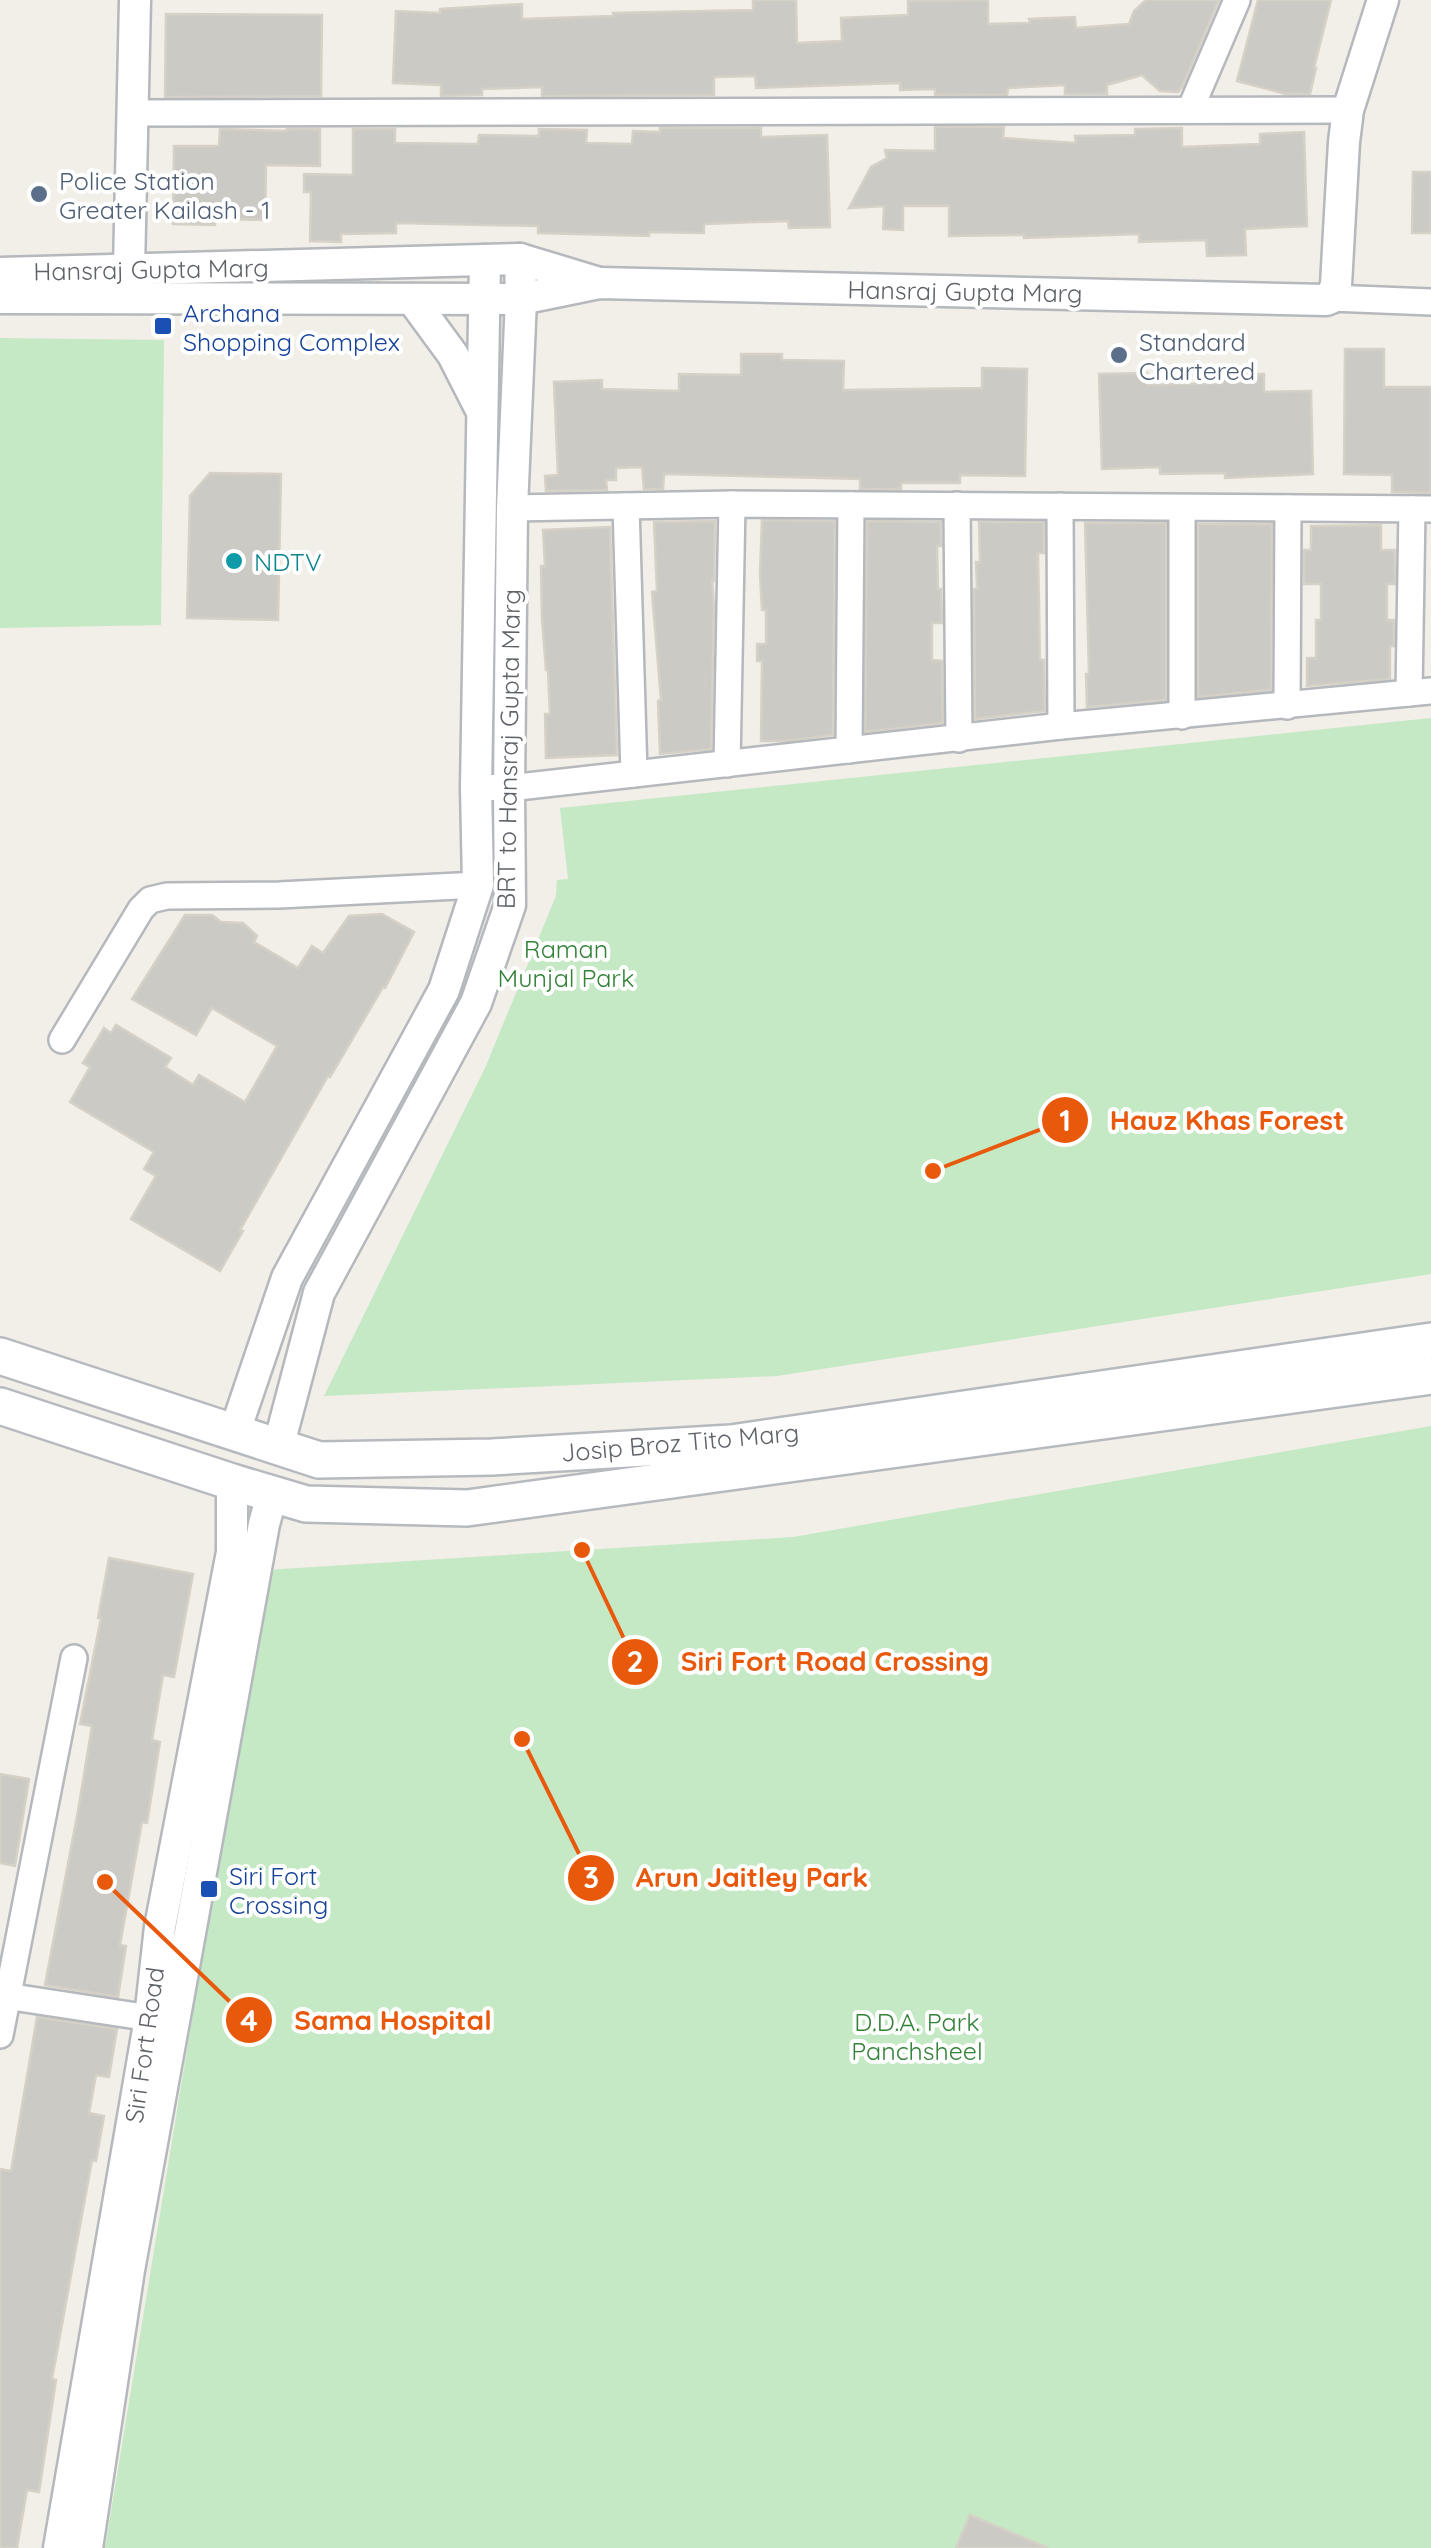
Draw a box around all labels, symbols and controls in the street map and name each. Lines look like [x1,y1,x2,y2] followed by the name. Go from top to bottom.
[59,165,271,225] place label: Police Station Greater Kailash - 1
[28,183,50,205] marker: Police Station Greater Kailash - 1
[33,251,269,287] street label: Hansraj Gupta Marg
[847,273,1083,309] street label: Hansraj Gupta Marg
[183,297,400,357] place label: Archana Shopping Complex
[152,315,174,337] marker: Archana Shopping Complex
[1139,326,1255,386] place label: Standard Chartered
[1108,344,1130,366] marker: Standard Chartered
[254,546,322,577] place label: NDTV
[223,550,245,572] marker: NDTV
[490,589,526,909] street label: BRT to Hansraj Gupta Marg
[498,933,634,993] park label: Raman Munjal Park
[1040,1091,1365,1149] callout: Hauz Khas Forest
[1059,1101,1071,1139] text: 1
[1110,1102,1344,1137] text: Hauz Khas Forest
[560,1416,800,1468] street label: Josip Broz Tito Marg
[610,1633,1009,1691] callout: Siri Fort Road Crossing
[626,1642,644,1680] text: 2
[681,1643,989,1678] text: Siri Fort Road Crossing
[566,1849,888,1907] callout: Arun Jaitley Park
[583,1858,599,1896] text: 3
[636,1859,868,1894] text: Arun Jaitley Park
[229,1860,328,1920] place label: Siri Fort Crossing
[198,1878,220,1900] marker: Siri Fort Crossing
[118,1965,170,2125] street label: Siri Fort Road
[224,1991,512,2049] callout: Sama Hospital
[240,2001,258,2039] text: 4
[294,2002,492,2037] text: Sama Hospital
[851,2006,983,2066] park label: D.D.A. Park Panchsheel

